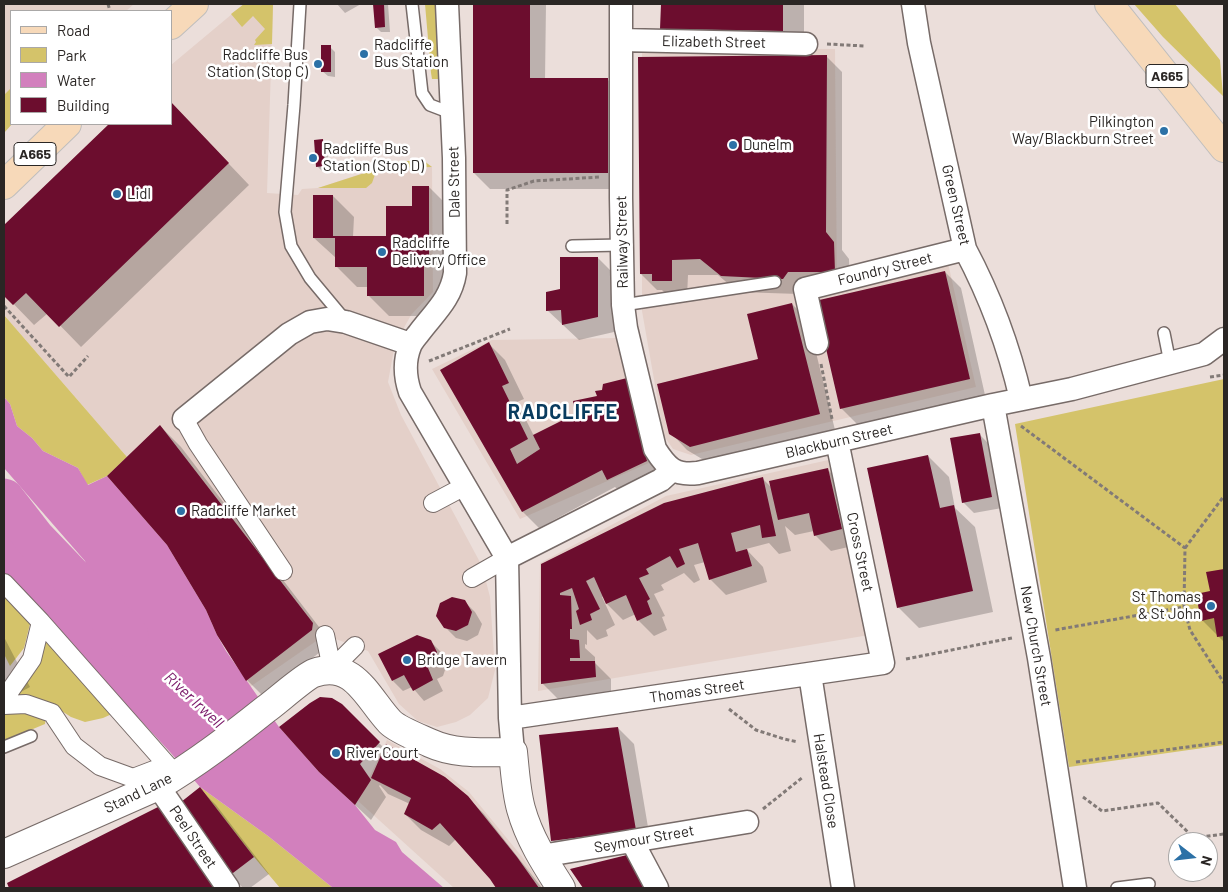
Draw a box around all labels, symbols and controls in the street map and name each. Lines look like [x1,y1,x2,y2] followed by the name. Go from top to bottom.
[10,10,172,125] legend
[57,21,90,39] text: Road
[662,32,766,52] street label: Elizabeth Street
[374,36,449,71] place label: Radcliffe Bus Station
[57,46,86,64] text: Park
[207,46,308,81] place label: Radcliffe Bus Station (Stop C)
[358,48,370,60] marker: Radcliffe Bus Station
[312,58,324,70] marker: Radcliffe Bus Station (Stop C)
[1146,64,1188,88] road number: A665
[57,71,96,89] text: Water
[57,96,110,114] text: Building
[1012,113,1154,148] place label: Pilkington Way/Blackburn Street
[1158,125,1170,137] marker: Pilkington Way/Blackburn Street
[743,136,792,154] place label: Dunelm
[727,139,739,151] marker: Dunelm
[323,140,424,175] place label: Radcliffe Bus Station (Stop D)
[14,142,56,166] road number: A665
[444,146,464,218] street label: Dale Street
[307,152,319,164] marker: Radcliffe Bus Station (Stop D)
[938,163,974,247] street label: Green Street
[127,185,151,203] place label: Lidl
[111,188,123,200] marker: Lidl
[612,195,632,289] street label: Railway Street
[392,234,486,269] place label: Radcliffe Delivery Office
[376,246,388,258] marker: Radcliffe Delivery Office
[836,249,934,289] street label: Foundry Street
[507,400,619,424] district label: RADCLIFFE
[784,420,894,462] street label: Blackburn Street
[191,502,297,520] place label: Radcliffe Market
[175,505,187,517] marker: Radcliffe Market
[843,511,877,593] street label: Cross Street
[1017,584,1055,708] street label: New Church Street
[1132,588,1201,623] place label: St Thomas & St John
[1205,600,1217,612] marker: St Thomas & St John
[417,651,507,669] place label: Bridge Tavern
[401,654,413,666] marker: Bridge Tavern
[160,668,228,732] water label: River Irwell
[648,675,746,707] street label: Thomas Street
[810,732,842,830] street label: Halstead Close
[346,744,419,762] place label: River Court
[330,747,342,759] marker: River Court
[101,769,175,817] street label: Stand Lane
[165,802,221,872] street label: Peel Street
[593,821,695,857] street label: Seymour Street
[1168,832,1218,882] north arrow
[1197,854,1216,868] text: N

